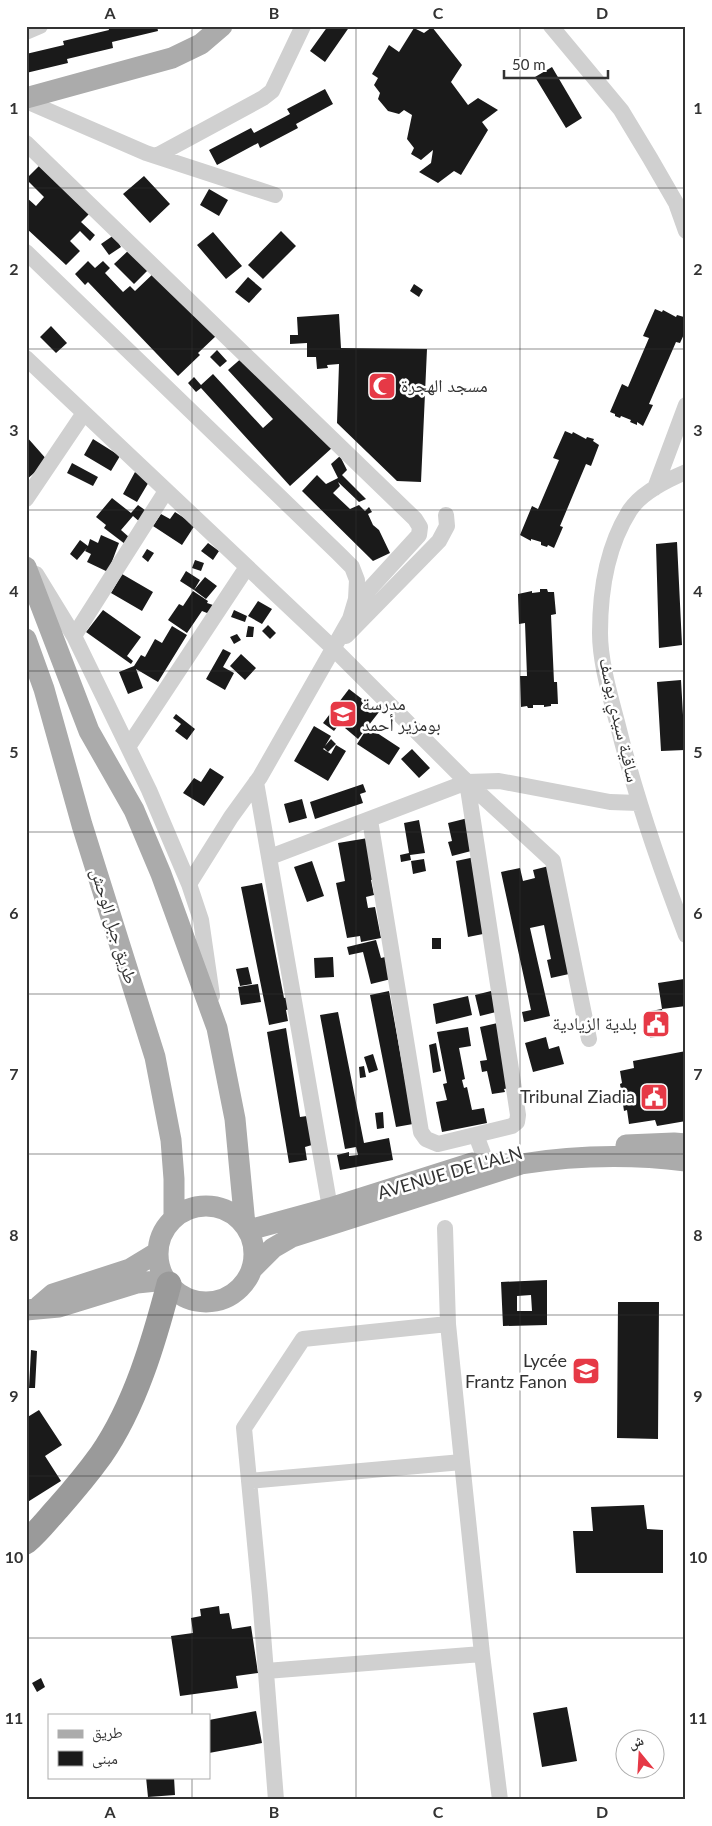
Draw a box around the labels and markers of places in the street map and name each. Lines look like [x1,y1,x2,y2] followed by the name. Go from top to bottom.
[367,371,397,401] mosque icon: مسجد الهجرة
[401,374,488,396] place label: مسجد الهجرة
[362,692,441,736] place label: مدرسة بومزير أحمد
[328,699,358,729] school or university icon: مدرسة بومزير أحمد
[641,1009,671,1039] public building icon: بلدية الزيادية
[552,1012,637,1035] place label: بلدية الزيادية
[639,1082,669,1112] public building icon: Tribunal Ziadia
[520,1085,635,1107] place label: Tribunal Ziadia
[465,1349,567,1392] place label: Lycée Frantz Fanon
[571,1356,601,1386] school or university icon: Lycée Frantz Fanon

